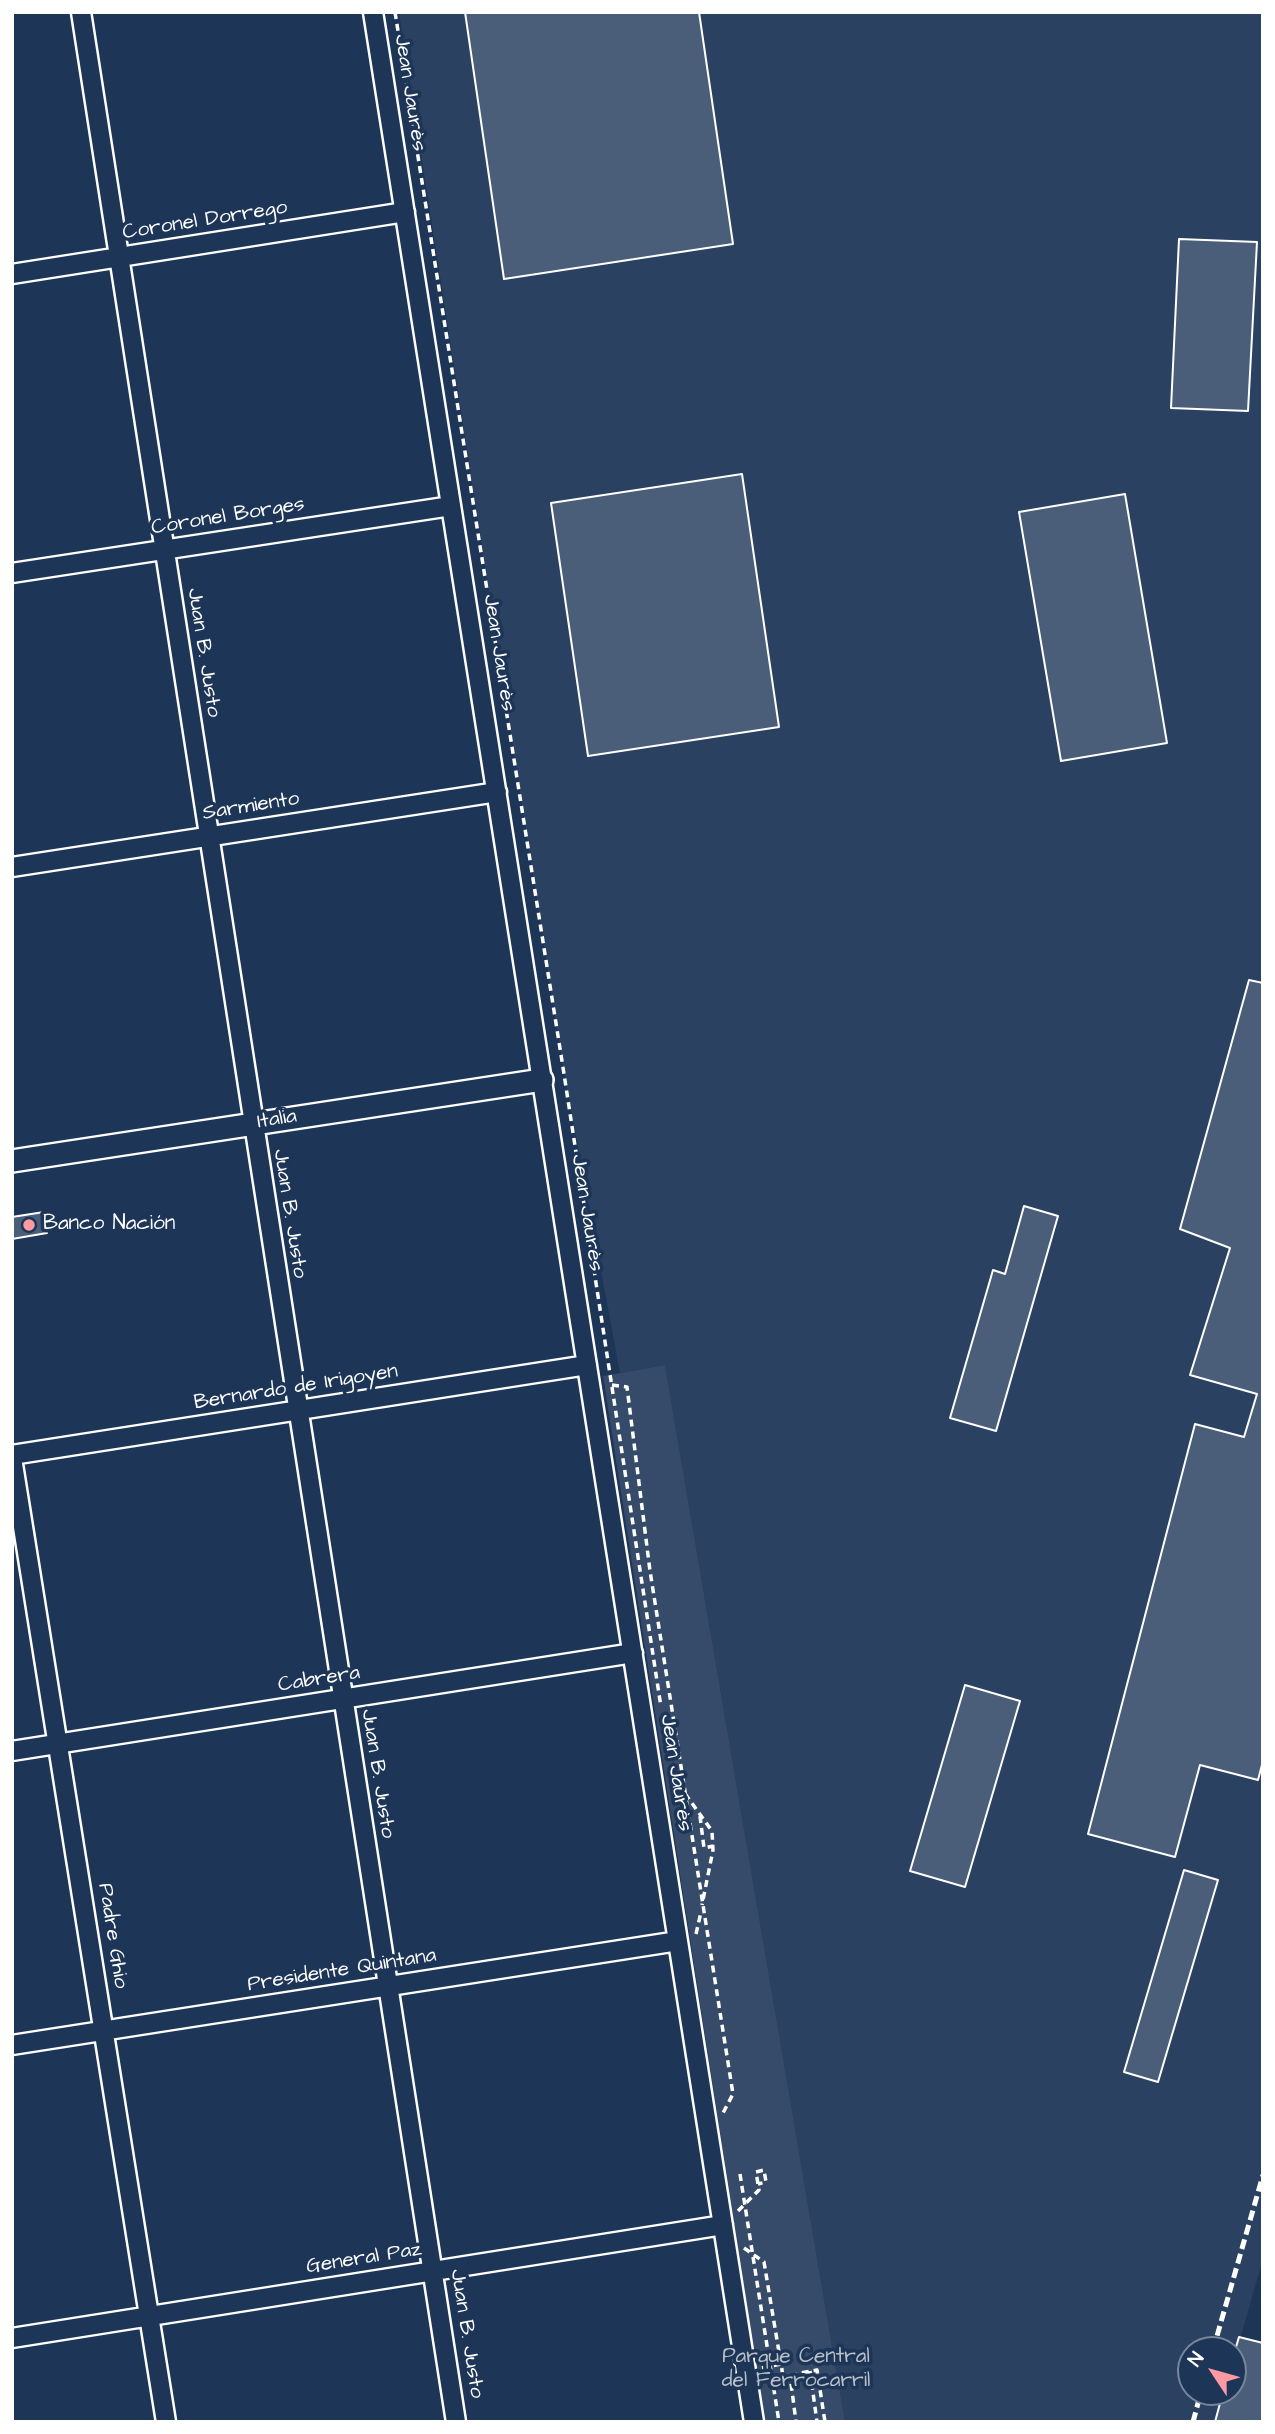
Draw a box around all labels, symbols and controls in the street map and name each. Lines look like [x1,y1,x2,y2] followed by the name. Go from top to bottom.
[387,33,431,153] street label: Jean Jaurès
[121,196,289,246] street label: Coronel Dorrego
[150,492,306,542] street label: Coronel Borges
[180,587,226,719] street label: Juan B. Justo
[476,593,520,713] street label: Jean Jaurès
[201,787,301,827] street label: Sarmiento
[256,1104,298,1136] street label: Italia
[266,1148,312,1280] street label: Juan B. Justo
[564,1153,608,1273] street label: Jean Jaurès
[43,1212,175,1238] place label: Banco Nación
[21,1217,37,1233] marker: Banco Nación
[192,1359,400,1417] street label: Bernardo de Irigoyen
[276,1661,362,1699] street label: Cabrera
[354,1708,400,1840] street label: Juan B. Justo
[653,1713,697,1833] street label: Jean Jaurès
[91,1882,133,1990] street label: Padre Ghio
[246,1944,438,1998] street label: Presidente Quintana
[305,2237,423,2281] street label: General Paz
[443,2268,489,2400] street label: Juan B. Justo
[1177,2336,1247,2406] north arrow
[722,2345,870,2395] park label: Parque Central del Ferrocarril
[1182,2347,1211,2372] text: N

